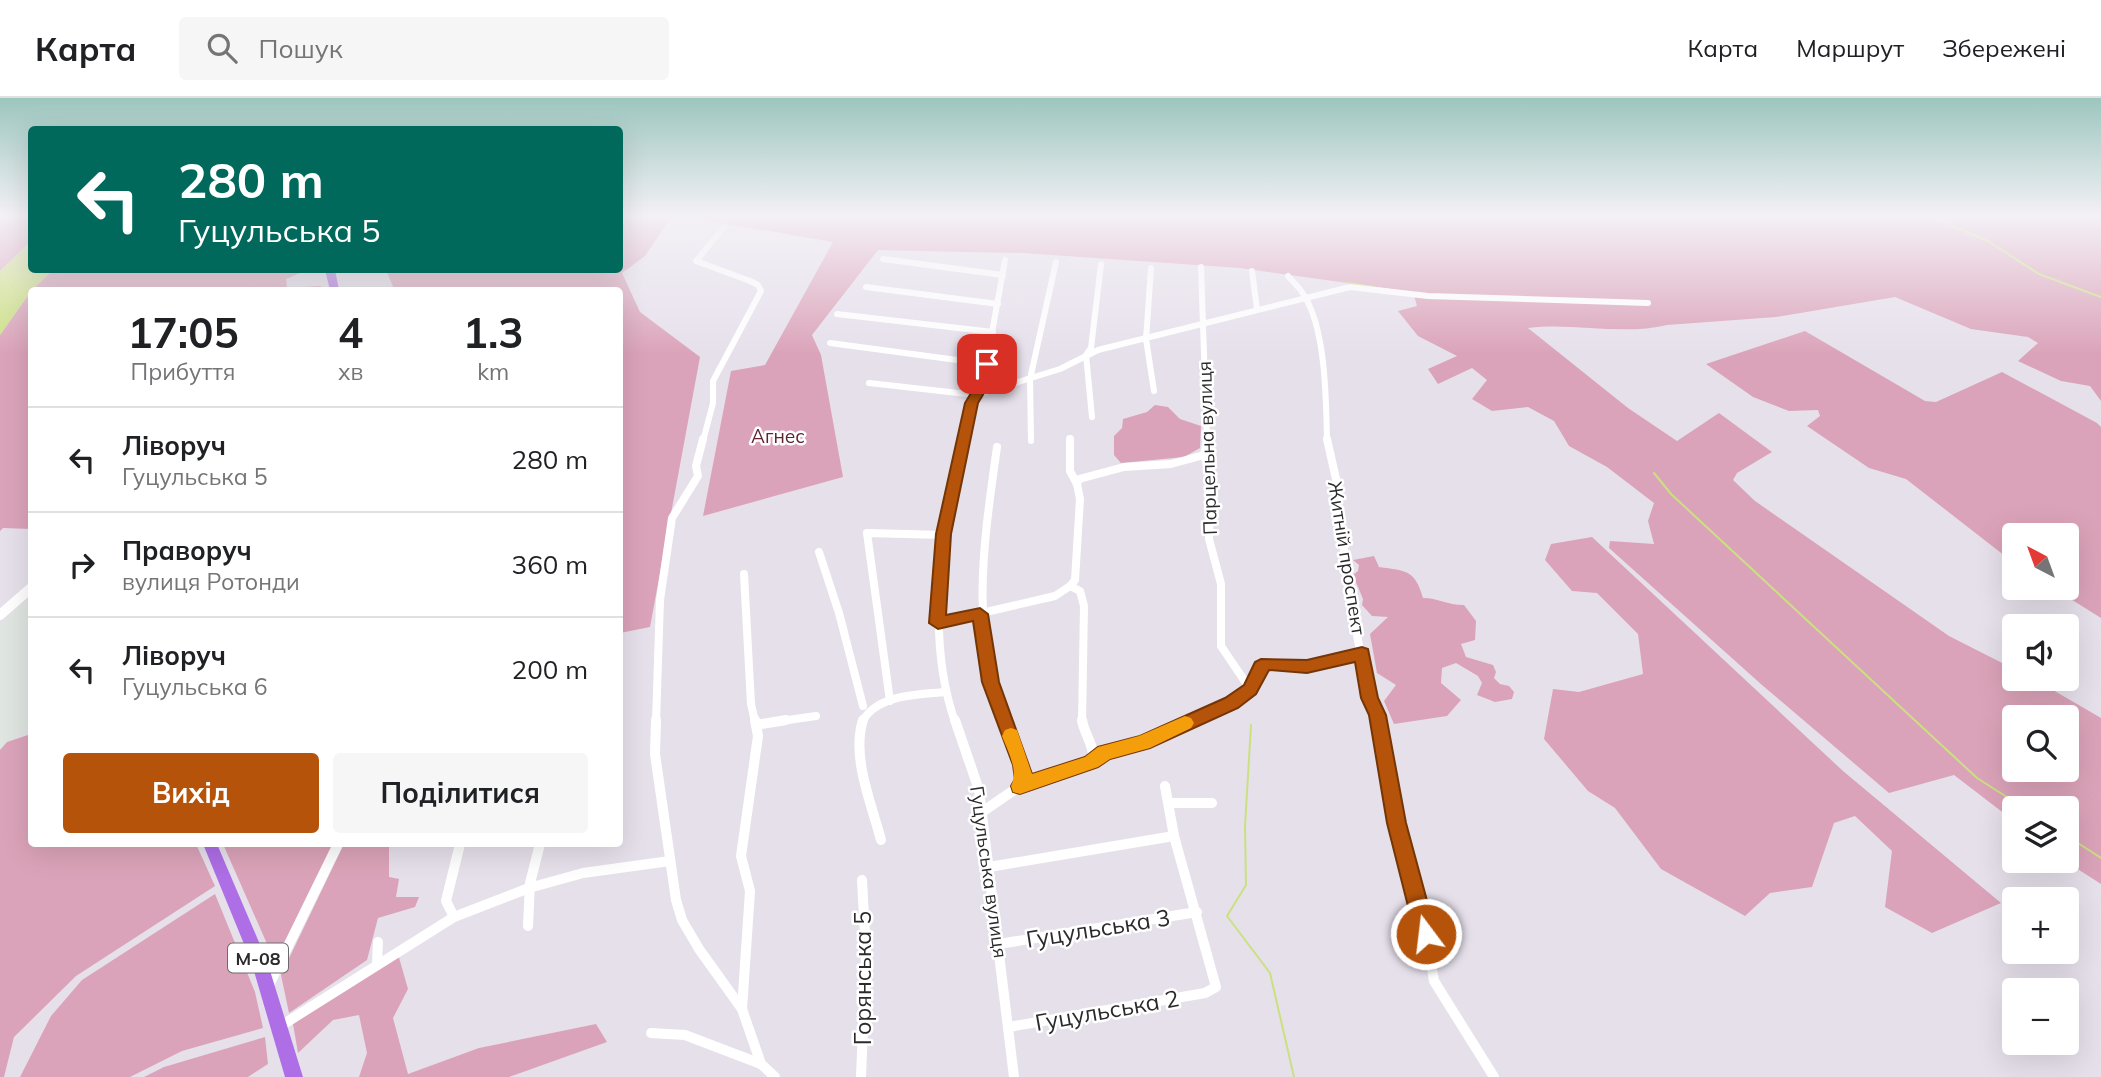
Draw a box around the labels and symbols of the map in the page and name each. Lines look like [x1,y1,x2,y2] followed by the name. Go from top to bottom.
[957,334,1017,394] pin
[1192,361,1222,535] street label: Парцельна вулиця
[751,424,805,448] park label: Агнес
[1323,479,1371,637] street label: Житній проспект
[2002,523,2079,600] north arrow
[965,784,1013,960] street label: Гуцульська вулиця
[1389,897,1463,971] position arrow
[1024,902,1172,954] street label: Гуцульська 3
[848,911,877,1045] street label: Горянська 5
[228,944,288,972] road number: М-08
[1033,983,1181,1037] street label: Гуцульська 2

